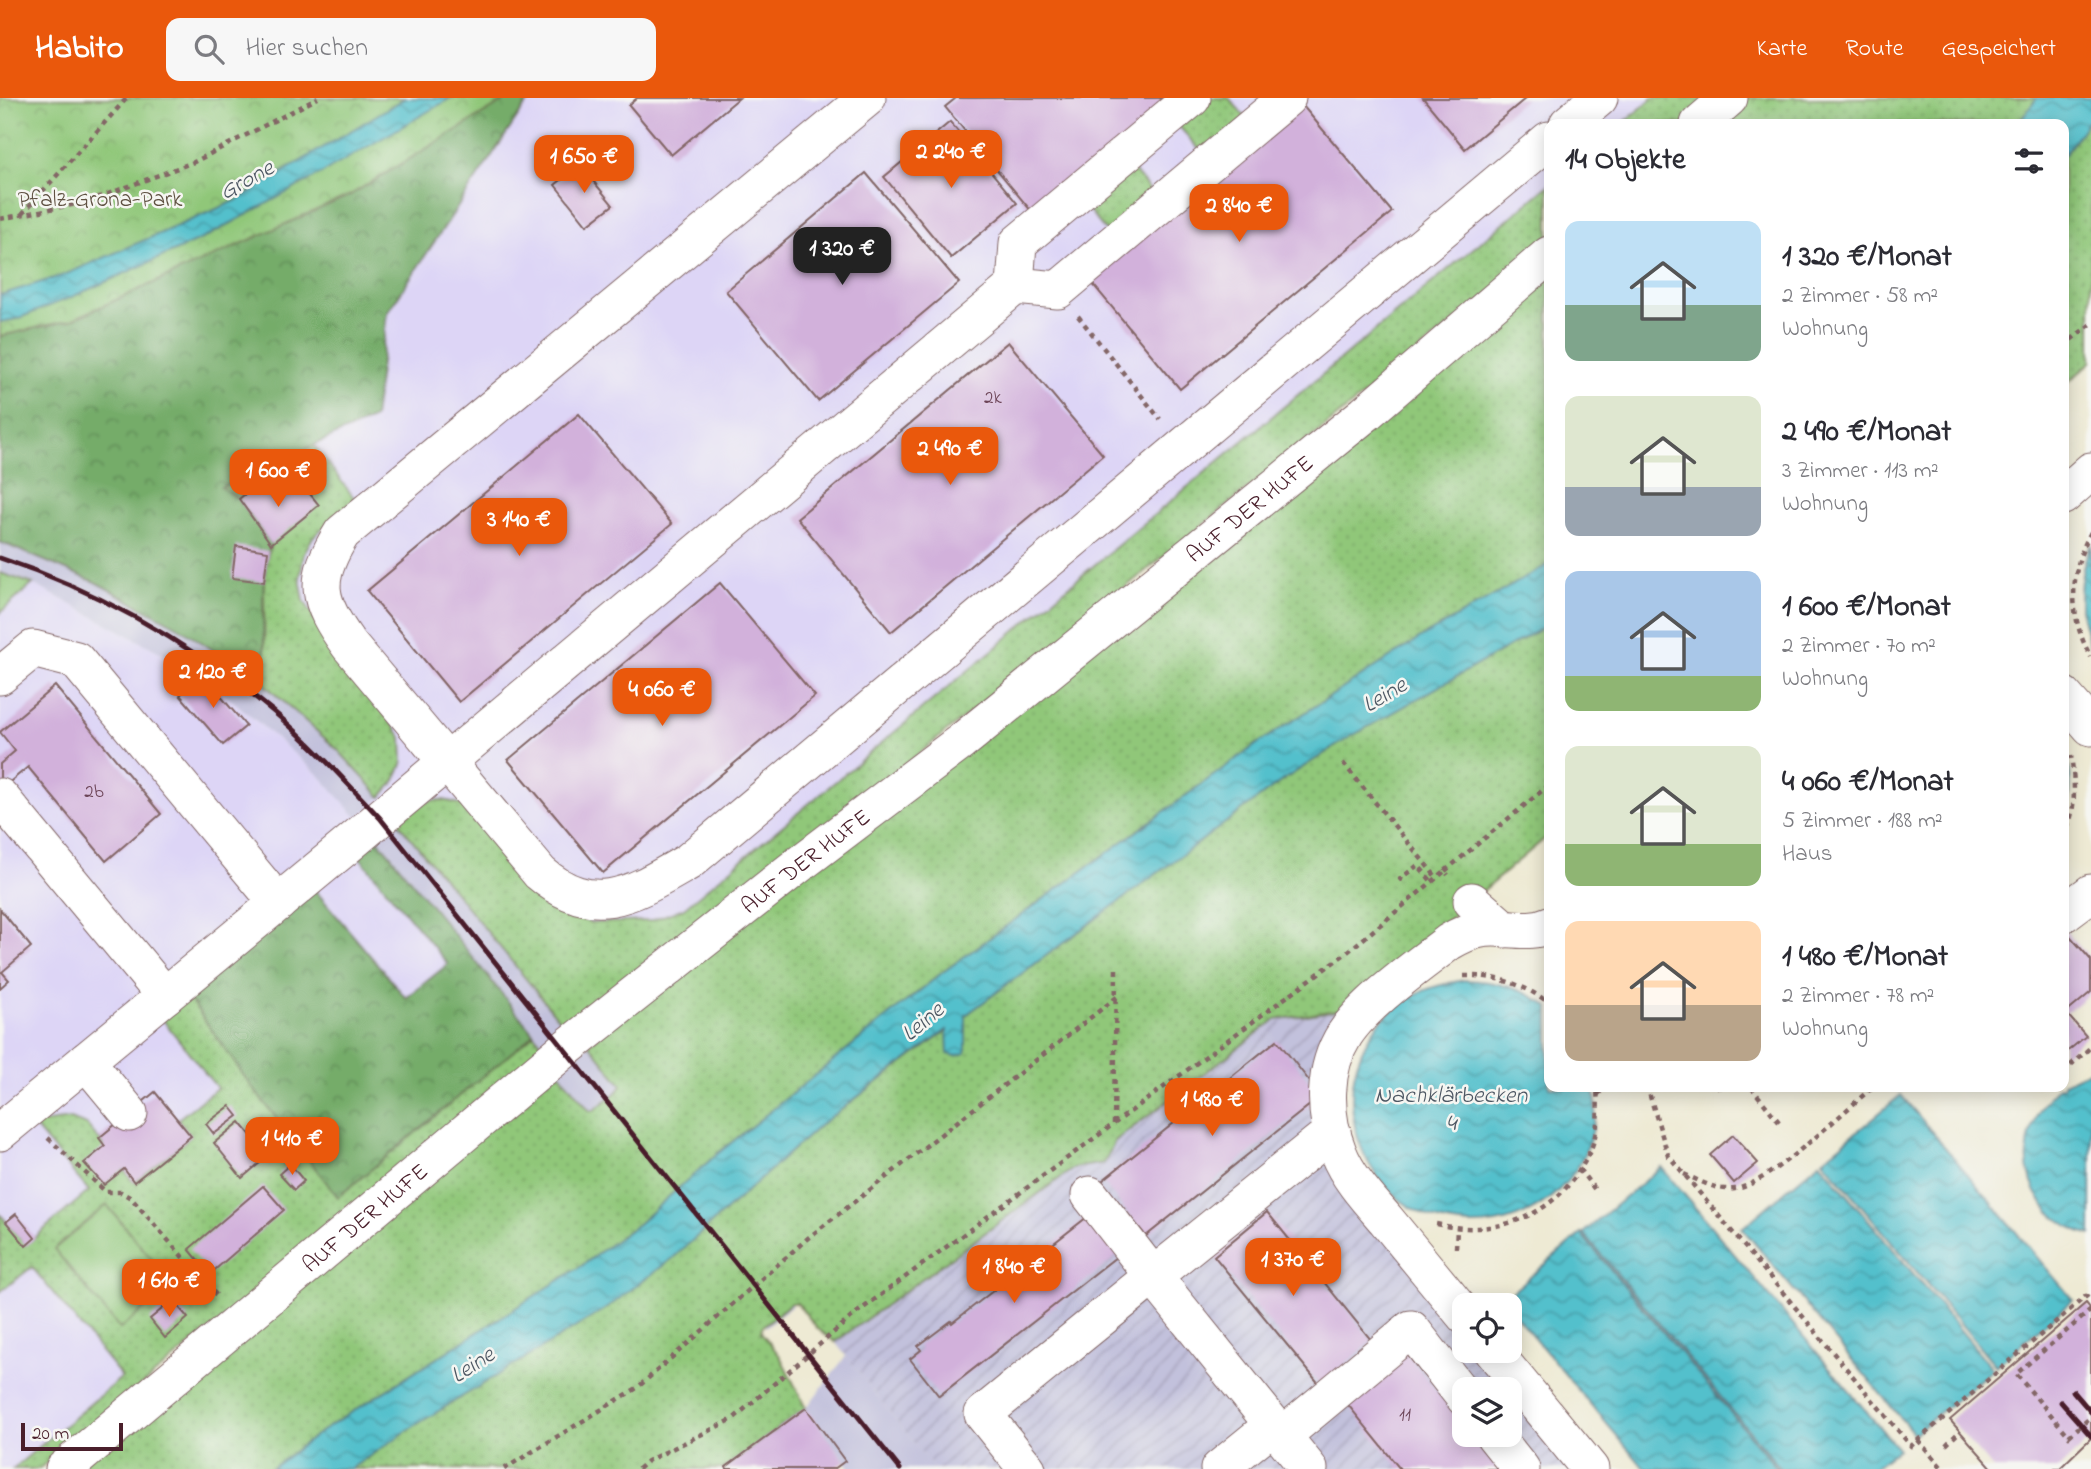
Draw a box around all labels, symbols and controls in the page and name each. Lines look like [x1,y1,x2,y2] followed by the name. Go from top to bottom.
[166,18,656,81] search box
[35,25,124,73] text: Habito
[190,30,228,68] icon: search
[246,30,368,68] text: Hier suchen
[1756,32,1807,67] text: Karte
[1845,32,1904,67] text: Route
[1942,32,2056,67] text: Gespeichert
[886,130,1016,190] pin: 2 240 €
[519,136,649,195] pin: 1 650 €
[916,136,986,169] text: 2 240 €
[1565,139,1685,183] text: 14 Objekte
[550,141,618,174] text: 1 650 €
[2010,142,2048,180] icon: filters
[214,151,282,210] water label: Grone
[18,184,183,217] park label: Pfalz-Grona-Park
[1174,184,1304,244] pin: 2 840 €
[1206,190,1273,223] text: 2 840 €
[777,228,907,287] pin: 1 320 €
[809,233,875,266] text: 1 320 €
[1782,236,1952,280] text: 1 320 €/Monat
[1621,249,1705,333] icon: home
[1782,280,1938,313] text: 2 Zimmer · 58 m²
[1782,313,1868,346] text: Wohnung
[984,385,1003,412] house number: 2k
[1782,411,1951,455] text: 2 490 €/Monat
[1621,424,1705,508] icon: home
[885,428,1015,487] pin: 2 490 €
[917,433,983,466] text: 2 490 €
[1180,448,1321,572] street label: AUF DER HUFE
[213,450,343,509] pin: 1 600 €
[246,455,310,488] text: 1 600 €
[1782,455,1939,488] text: 3 Zimmer · 113 m²
[1782,488,1868,521] text: Wohnung
[454,498,584,558] pin: 3 140 €
[487,504,551,537] text: 3 140 €
[1782,586,1951,630] text: 1 600 €/Monat
[1621,599,1705,683] icon: home
[1782,630,1936,663] text: 2 Zimmer · 70 m²
[148,650,278,710] pin: 2 120 €
[179,656,247,689] text: 2 120 €
[1782,663,1868,696] text: Wohnung
[597,668,727,728] pin: 4 060 €
[1356,669,1415,723] water label: Leine
[629,674,696,707] text: 4 060 €
[1782,761,1954,805] text: 4 060 €/Monat
[1621,774,1705,858] icon: home
[84,779,104,806] house number: 2b
[735,802,878,923] street label: AUF DER HUFE
[1782,805,1943,838] text: 5 Zimmer · 188 m²
[1782,838,1833,871] text: Haus
[1782,936,1948,980] text: 1 480 €/Monat
[1621,949,1705,1033] icon: home
[1782,980,1934,1013] text: 2 Zimmer · 78 m²
[895,994,954,1051] water label: Leine
[1782,1013,1868,1046] text: Wohnung
[1147,1079,1277,1138] pin: 1 480 €
[1375,1079,1528,1142] water label: Nachklärbecken 4
[1181,1084,1243,1117] text: 1 480 €
[227,1118,357,1177] pin: 1 410 €
[261,1123,323,1156] text: 1 410 €
[296,1156,436,1282] street label: AUF DER HUFE
[1228,1238,1358,1298] pin: 1 370 €
[1261,1244,1325,1277] text: 1 370 €
[949,1246,1079,1305] pin: 1 840 €
[983,1251,1045,1284] text: 1 840 €
[104,1260,234,1319] pin: 1 610 €
[138,1265,200,1298] text: 1 610 €
[1452,1293,1522,1447] map controls
[1452,1293,1522,1363] button: locate
[444,1338,503,1393] water label: Leine
[1452,1377,1522,1447] button: layers
[1399,1402,1411,1429] house number: 11
[21,1420,122,1452] scale bar
[32,1421,69,1448] text: 20 m

